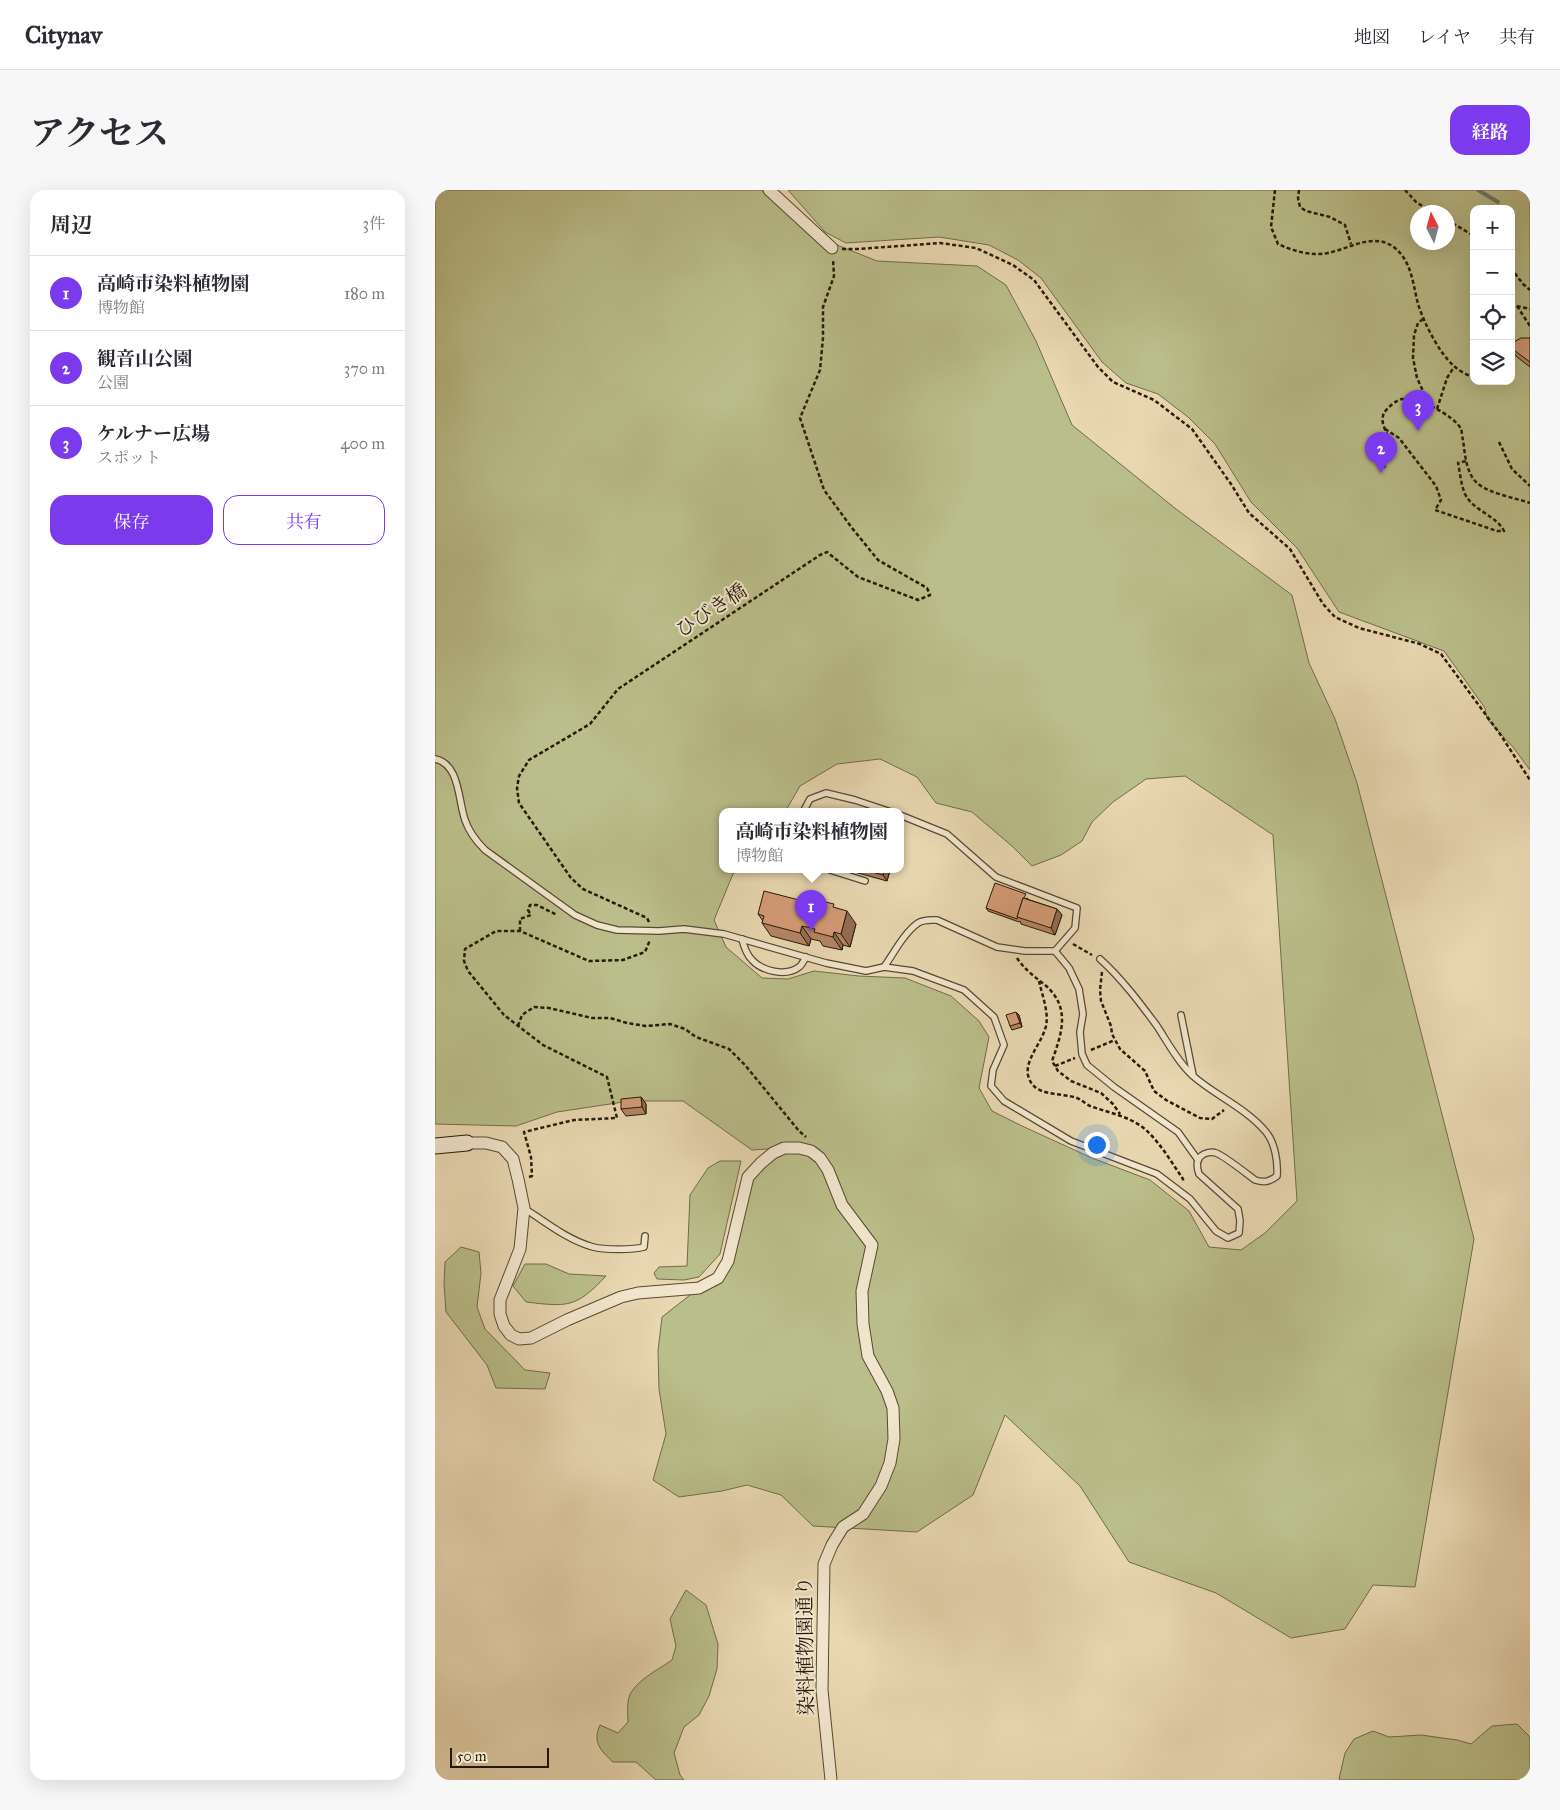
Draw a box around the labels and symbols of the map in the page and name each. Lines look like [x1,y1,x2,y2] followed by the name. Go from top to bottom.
[1410,205,1455,250] north arrow
[1402,390,1434,431] pin: 3
[1365,432,1397,473] pin: 2
[671,578,751,642] street label: ひびき橋
[795,890,827,931] pin: 1
[1084,1132,1110,1158] your location
[792,1576,818,1716] street label: 染料植物園通り
[450,1745,549,1768] scale bar

